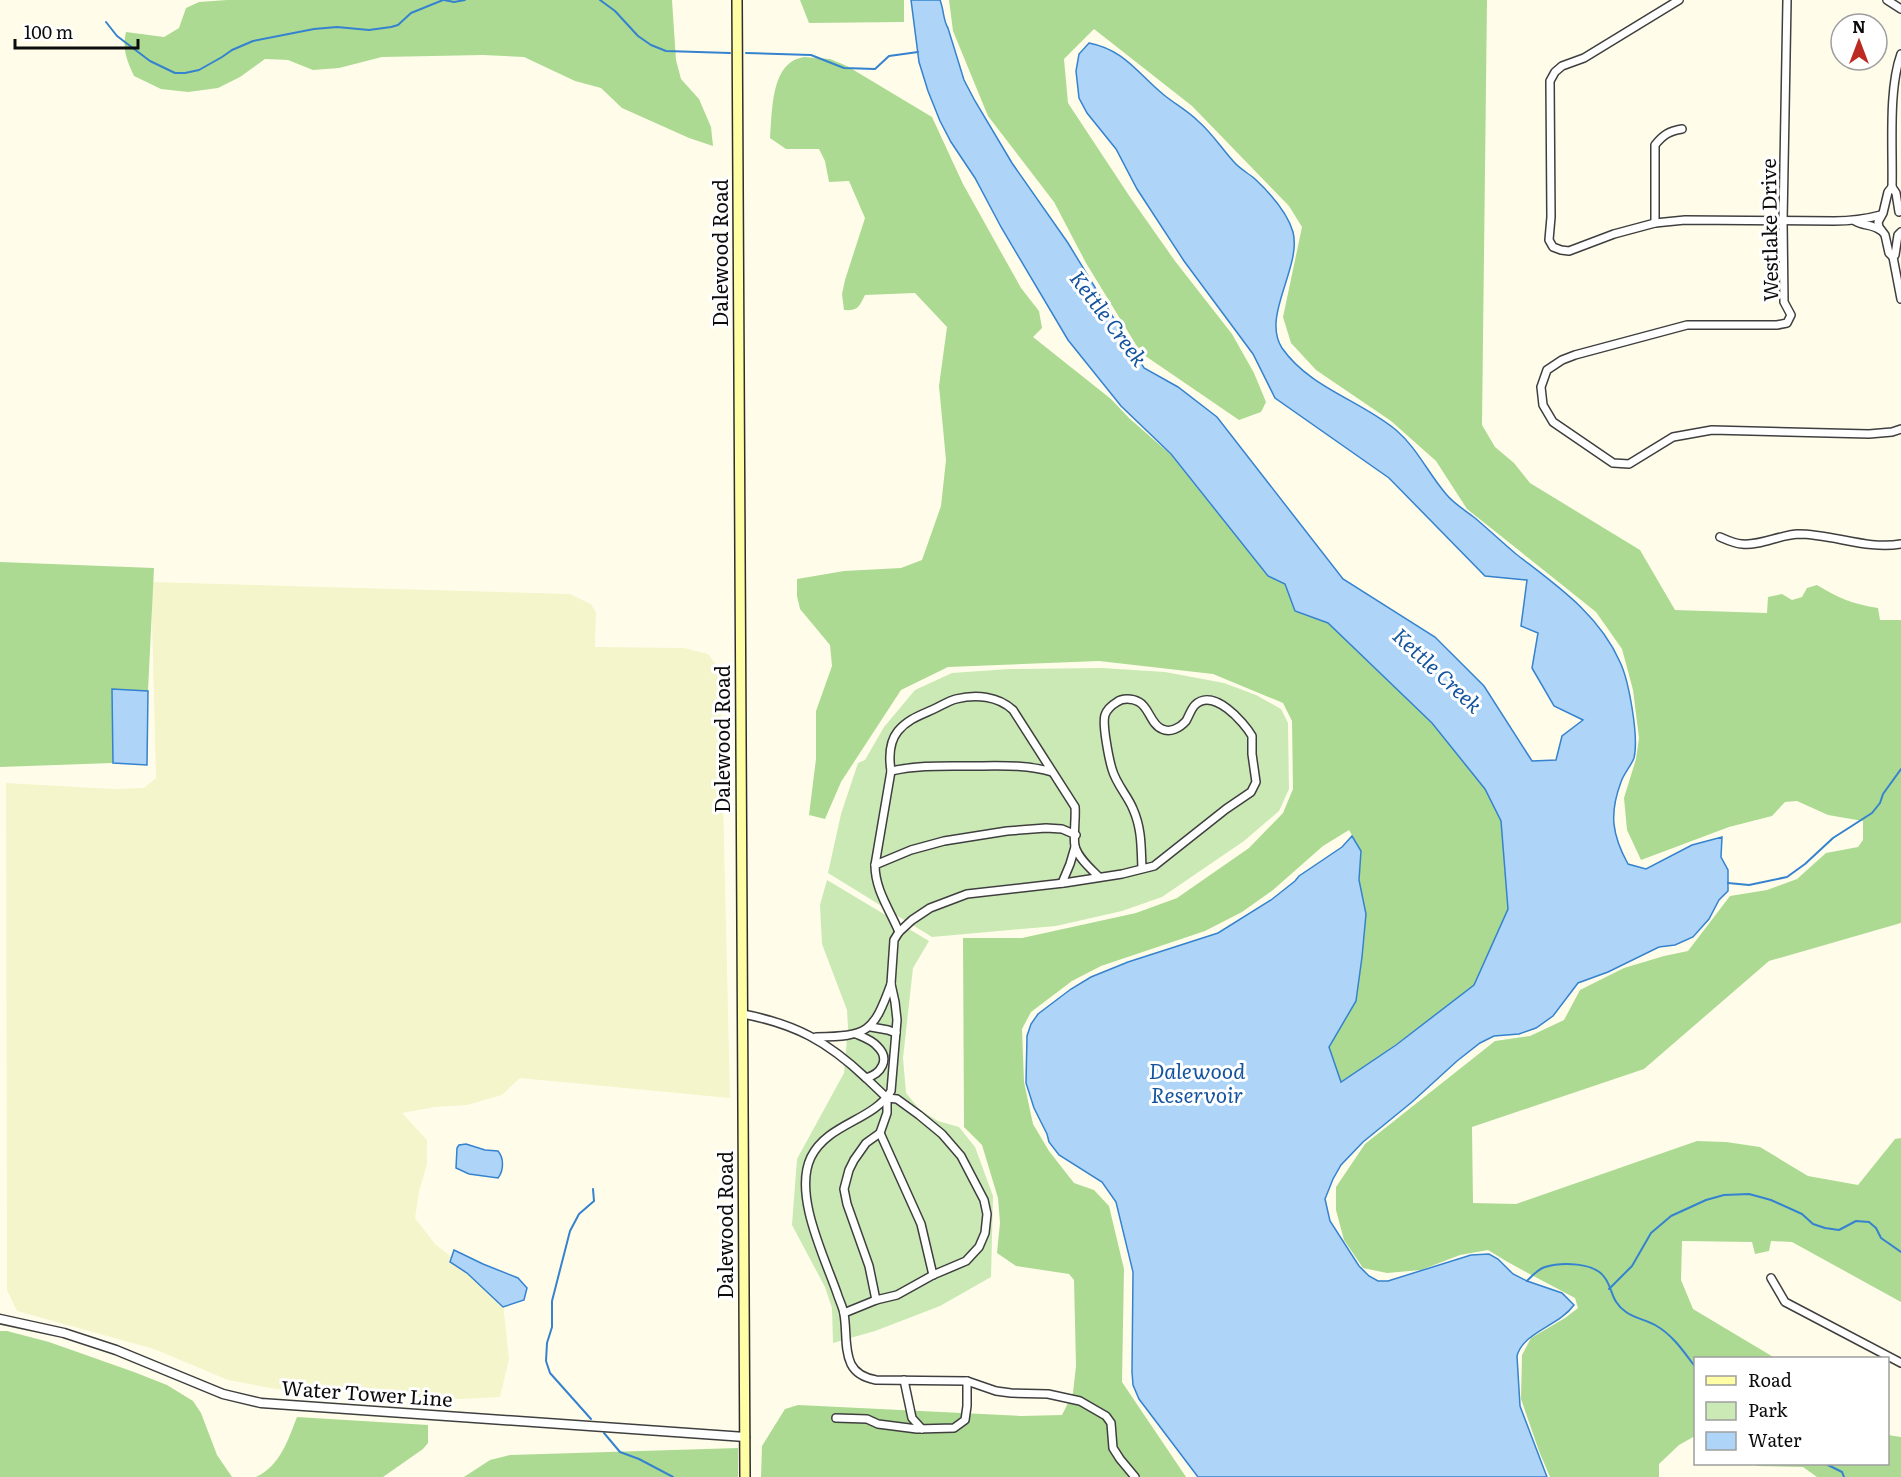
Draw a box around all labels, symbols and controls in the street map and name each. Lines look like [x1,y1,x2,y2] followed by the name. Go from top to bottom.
[15,12,138,50] scale bar
[1829,12,1889,72] north arrow
[1852,14,1866,38] text: N
[24,18,73,45] text: 100 m
[1752,158,1784,302] street label: Westlake Drive
[704,179,734,327] street label: Dalewood Road
[1064,263,1157,372] water label: Kettle Creek
[1387,619,1491,719] water label: Kettle Creek
[706,665,736,813] street label: Dalewood Road
[1149,1054,1245,1109] water label: Dalewood Reservoir
[709,1151,739,1299] street label: Dalewood Road
[1694,1357,1889,1465] legend
[1748,1366,1792,1393] text: Road
[280,1371,454,1413] street label: Water Tower Line
[1748,1396,1789,1423] text: Park
[1748,1426,1802,1453] text: Water

